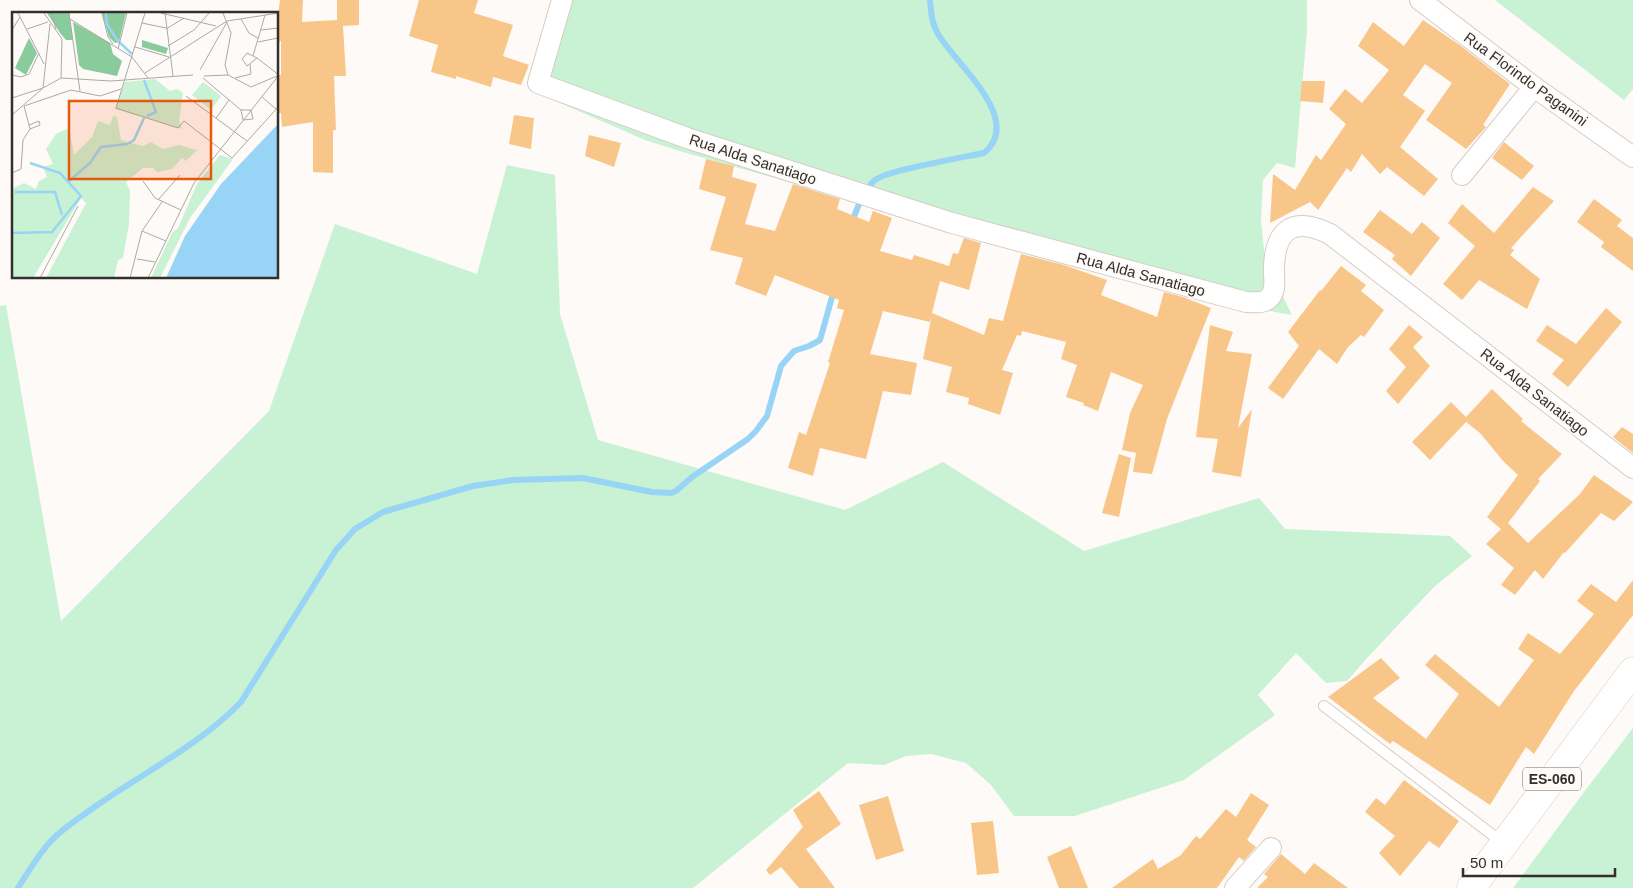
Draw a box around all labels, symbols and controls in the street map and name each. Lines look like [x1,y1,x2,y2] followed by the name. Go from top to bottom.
[12,12,279,279] inset map
[1461,28,1591,130] street label: Rua Florindo Paganini
[687,130,819,188] street label: Rua Alda Sanatiago
[1075,249,1207,299] street label: Rua Alda Sanatiago
[1478,344,1592,440] street label: Rua Alda Sanatiago
[1523,768,1581,791] road number: ES-060
[1463,846,1616,878] scale bar
[1470,854,1503,871] text: 50 m

